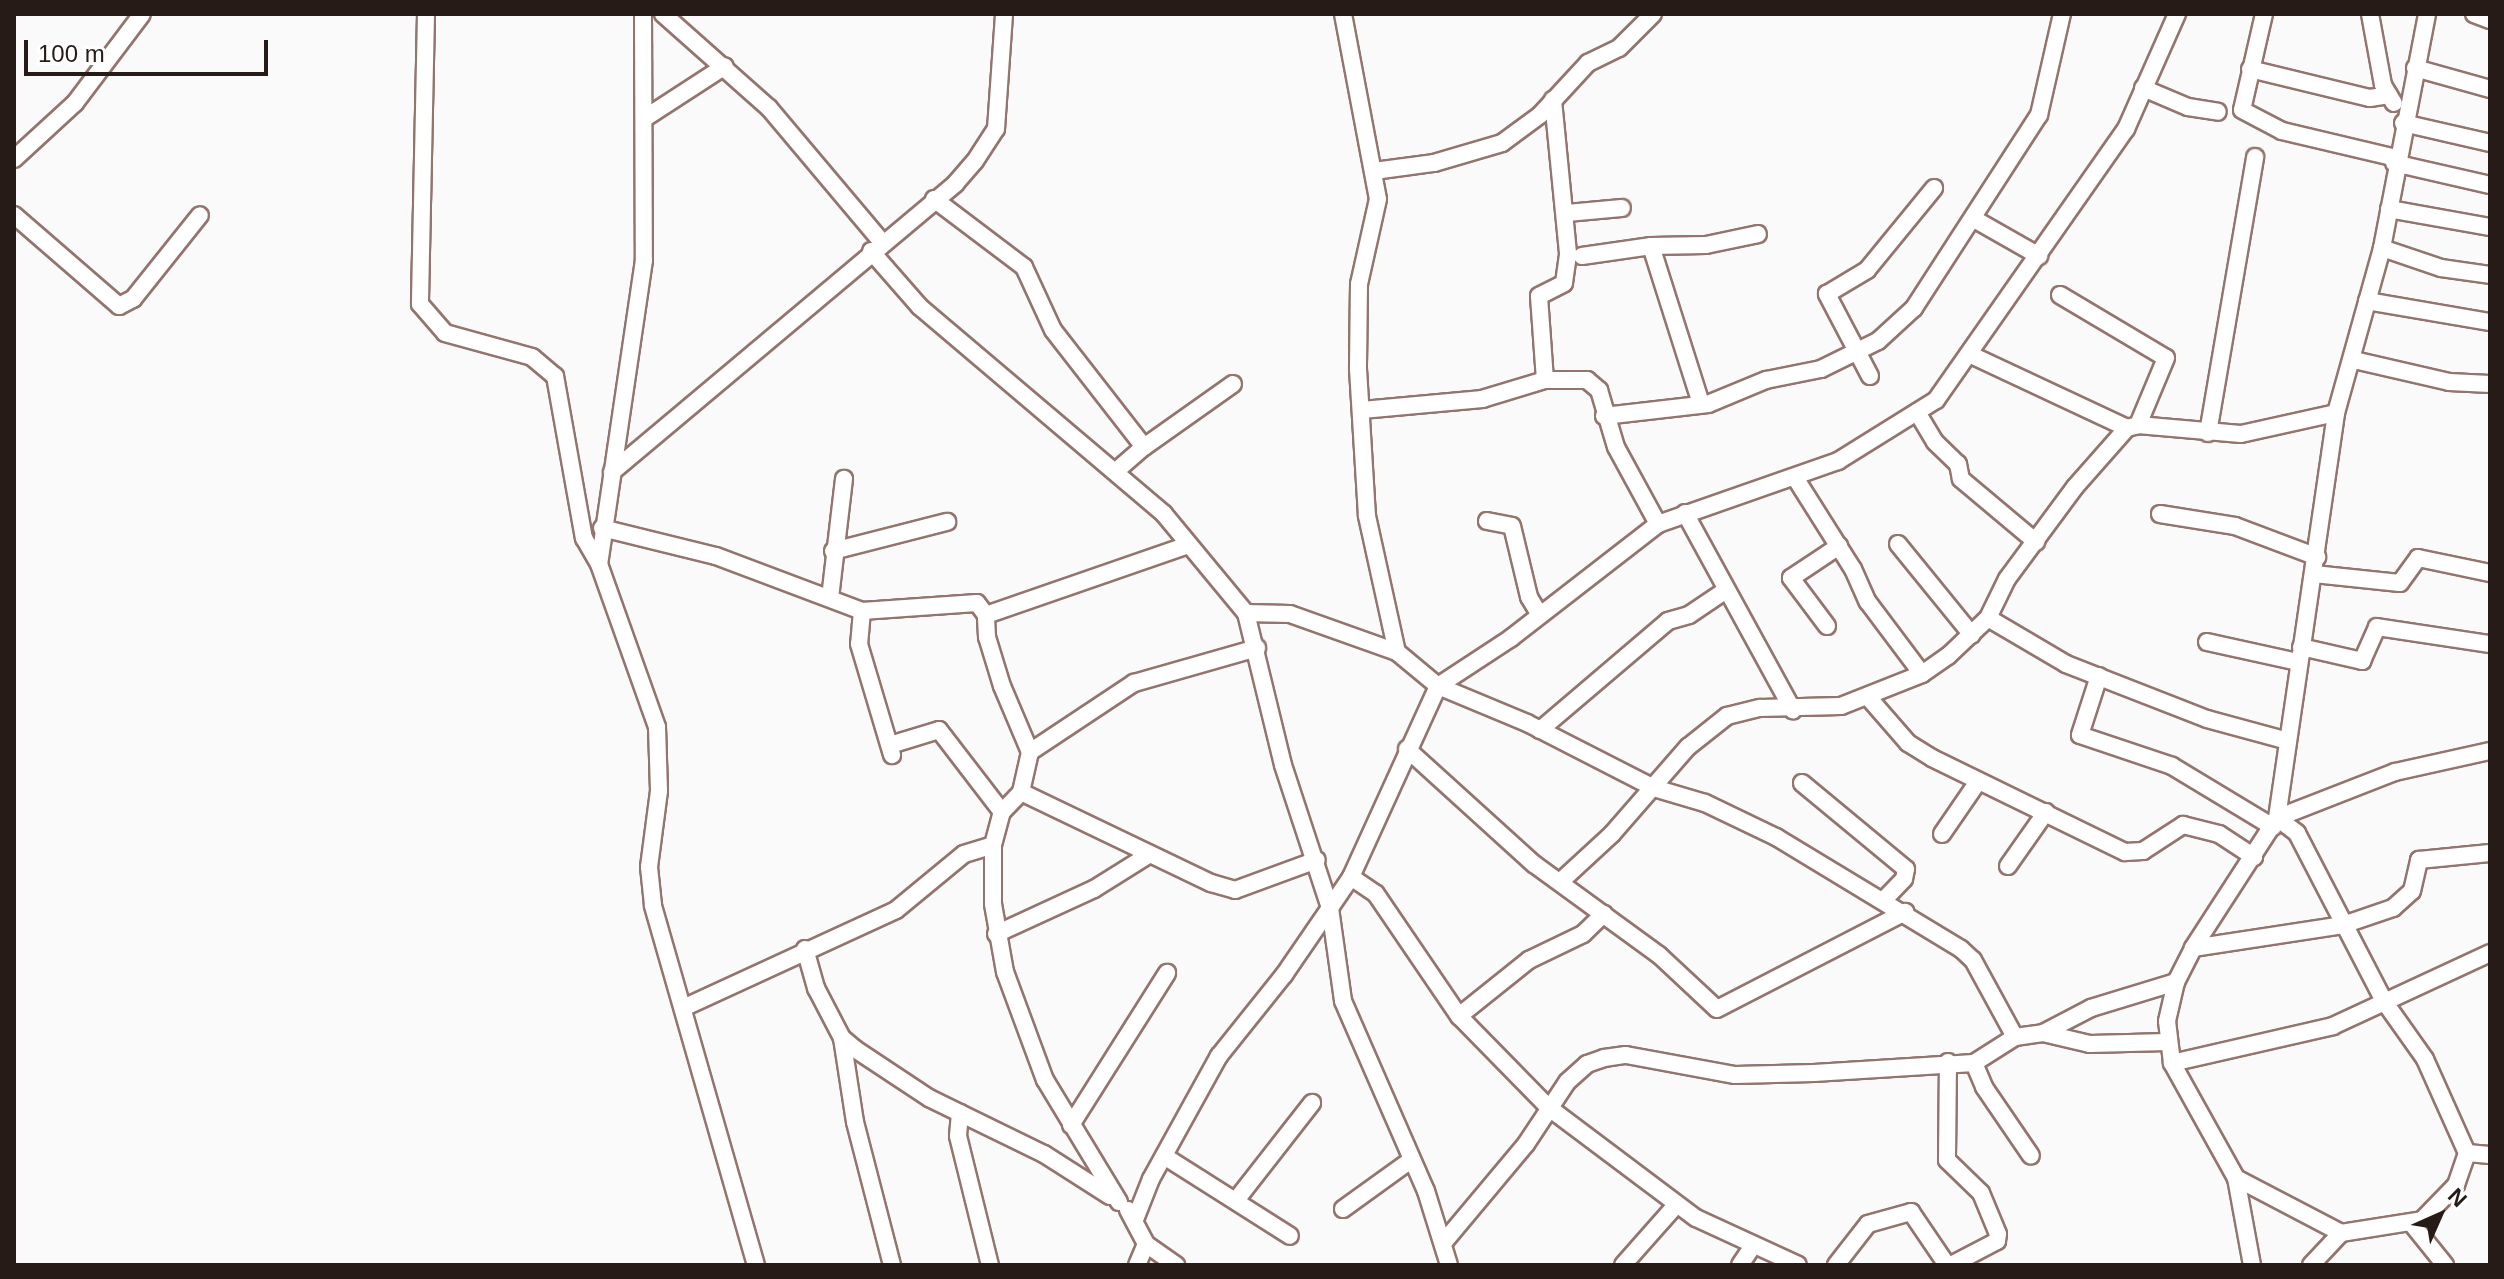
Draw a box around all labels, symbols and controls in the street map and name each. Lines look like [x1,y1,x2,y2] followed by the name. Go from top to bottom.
[28,24,272,74] scale bar
[38,40,105,67] text: 100 m
[2400,1175,2480,1255] north arrow
[2443,1183,2472,1212] text: N

